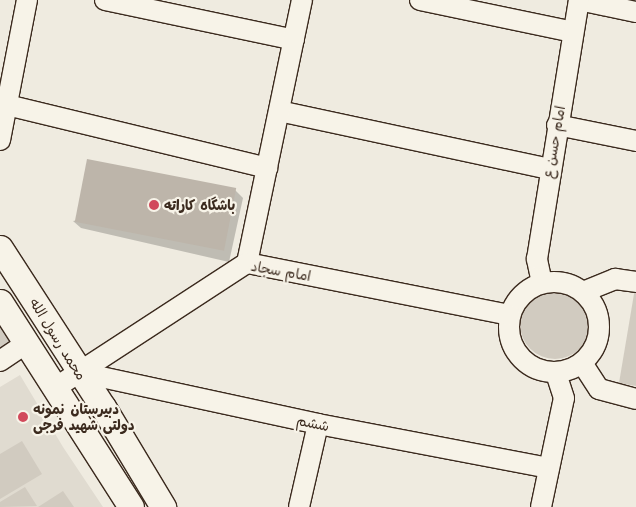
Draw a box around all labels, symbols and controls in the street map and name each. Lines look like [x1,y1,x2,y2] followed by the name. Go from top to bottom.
[539,104,569,180] street label: امام حسن ع
[164,197,235,213] place label: باشگاه کاراته
[148,199,160,211] marker: باشگاه کاراته
[250,257,312,285] street label: امام سجاد
[26,295,90,383] street label: محمد رسول الله
[33,401,134,434] place label: دبیرستان نمونه دولتی شهید فرجی
[17,411,29,423] marker: دبیرستان نمونه دولتی شهید فرجی
[295,411,331,435] street label: ششم

